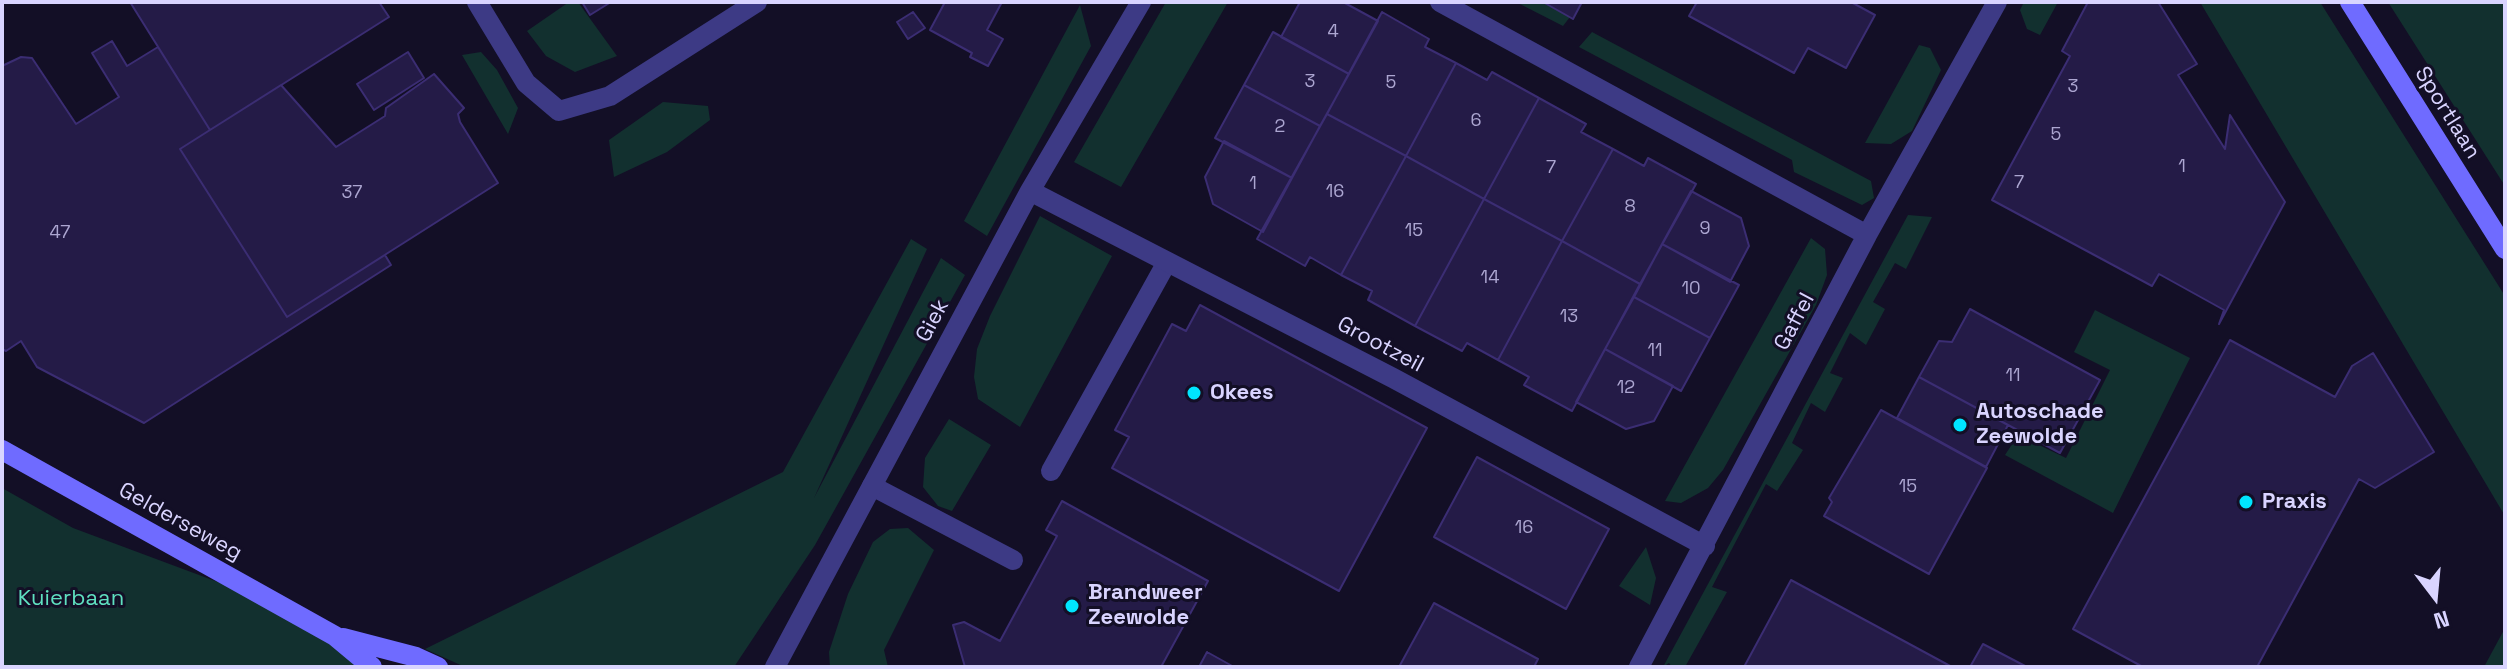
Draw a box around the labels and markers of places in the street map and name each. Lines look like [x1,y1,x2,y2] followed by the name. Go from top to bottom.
[1210,380,1274,406] place label: Okees
[1185,384,1203,402] marker: Okees
[1976,399,2104,450] place label: Autoschade Zeewolde
[1951,416,1969,434] marker: Autoschade Zeewolde
[2262,489,2327,515] place label: Praxis
[2237,493,2255,511] marker: Praxis
[1088,580,1203,632] place label: Brandweer Zeewolde
[1063,597,1081,615] marker: Brandweer Zeewolde

